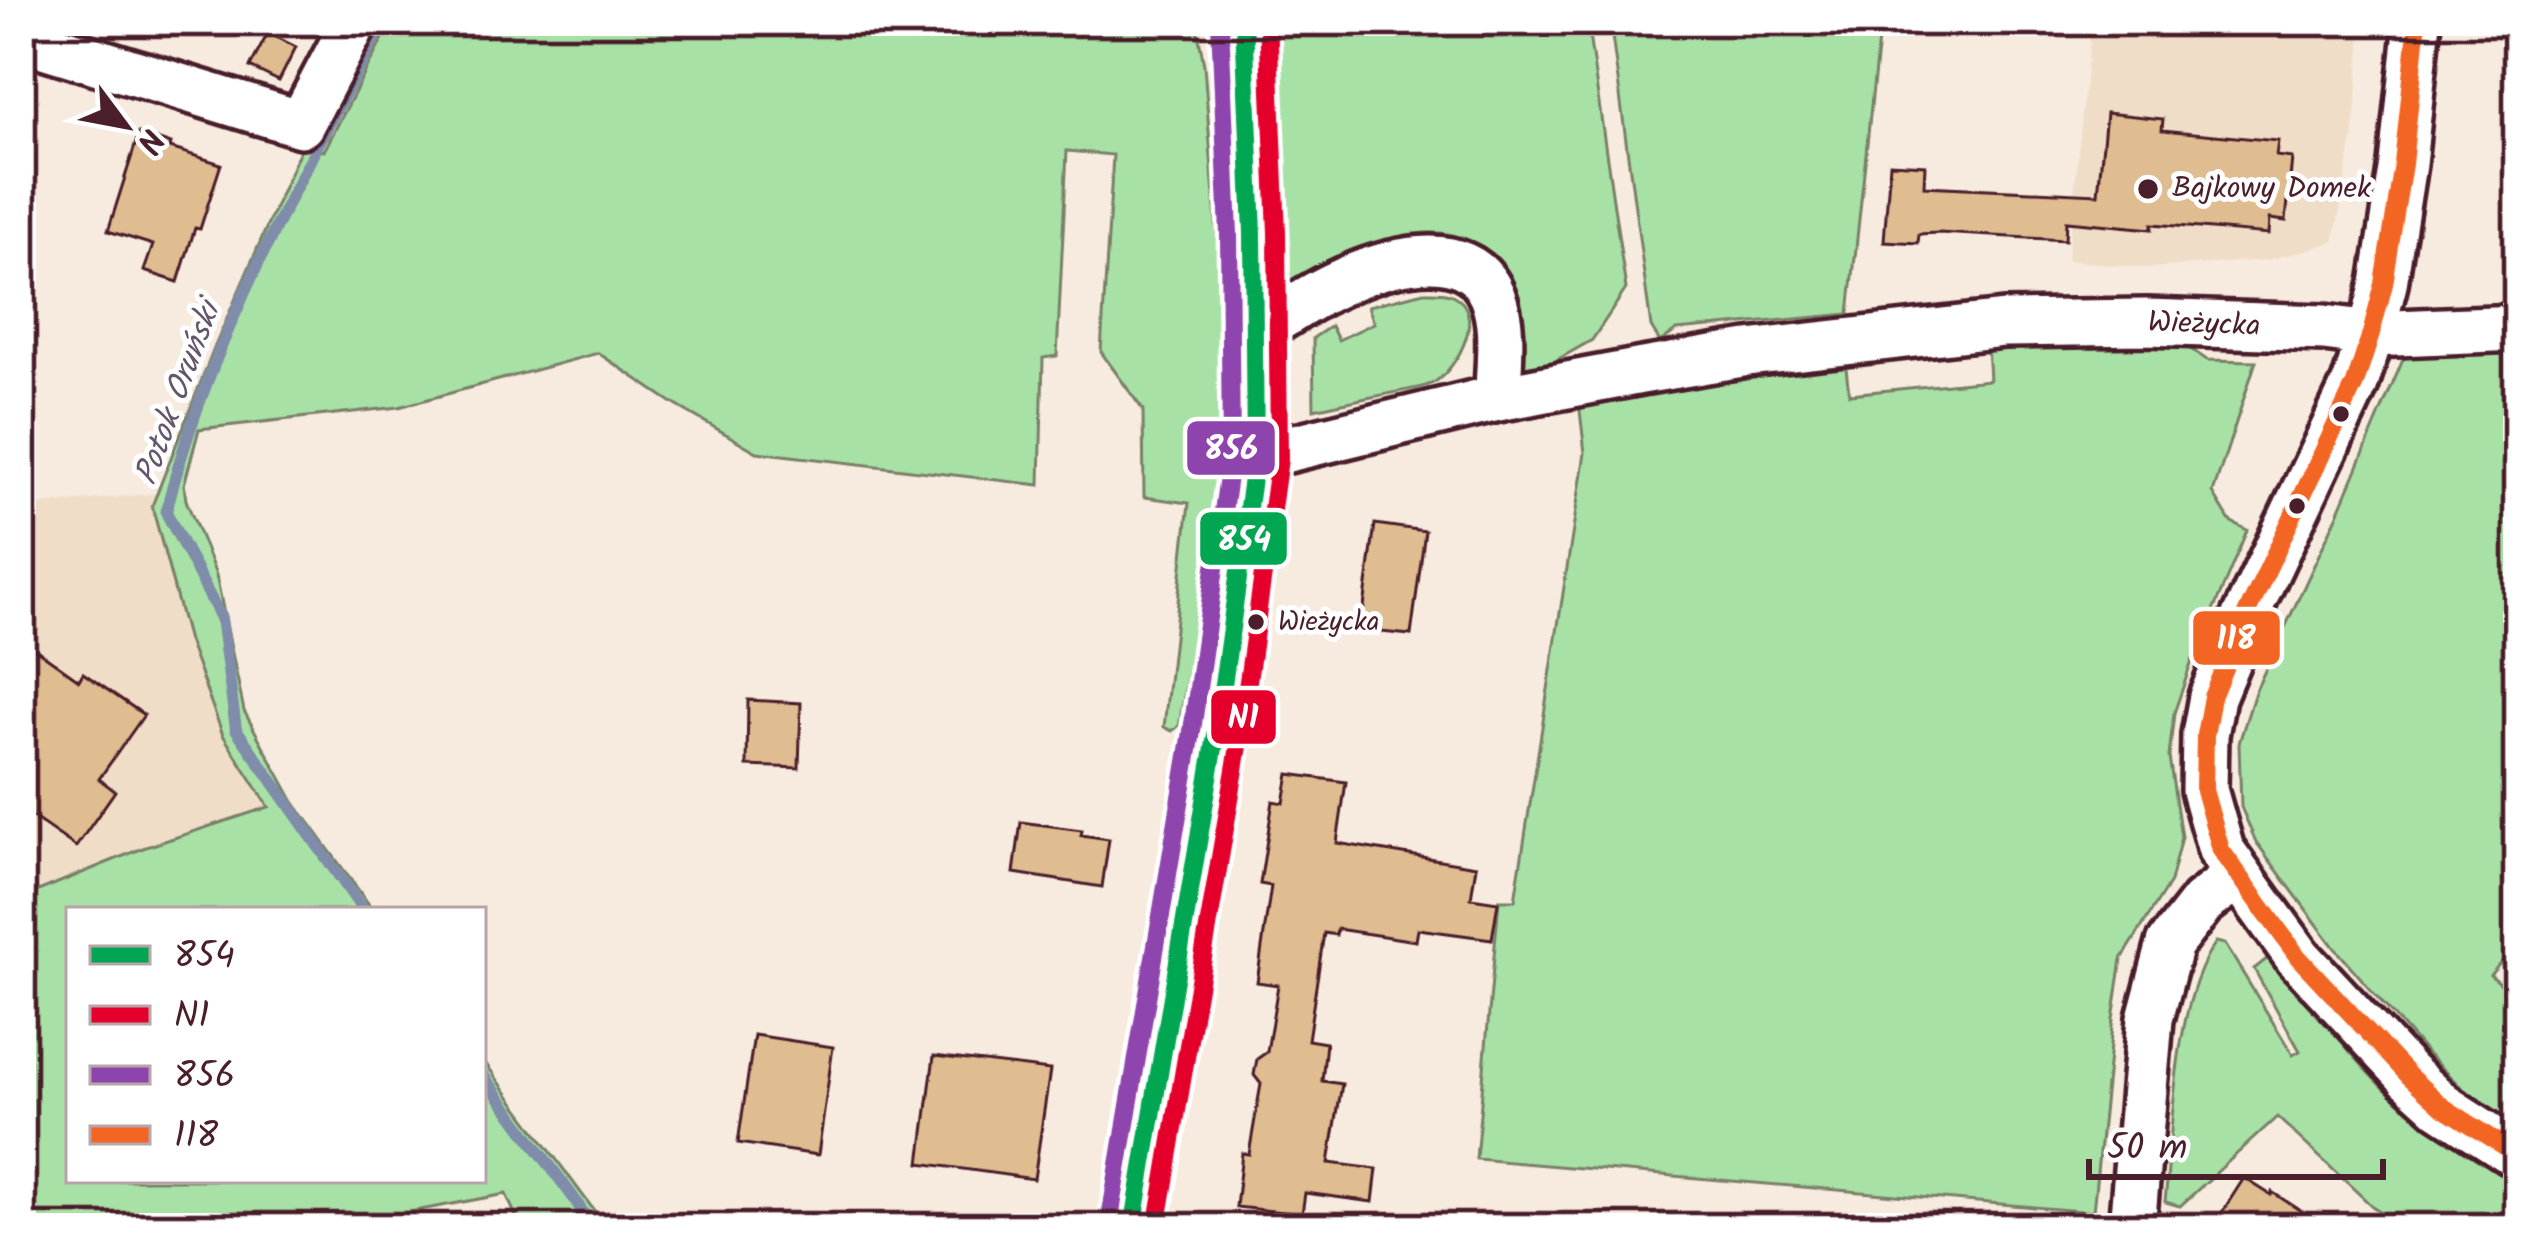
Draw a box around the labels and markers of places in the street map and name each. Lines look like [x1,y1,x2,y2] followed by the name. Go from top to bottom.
[2172,165,2372,213] place label: Bajkowy Domek
[2135,176,2161,202] marker: Bajkowy Domek
[2330,403,2352,425] unlabelled marker
[2286,495,2308,517] unlabelled marker
[1278,601,1379,644] place label: Wieżycka
[1245,611,1267,633] marker: Wieżycka

